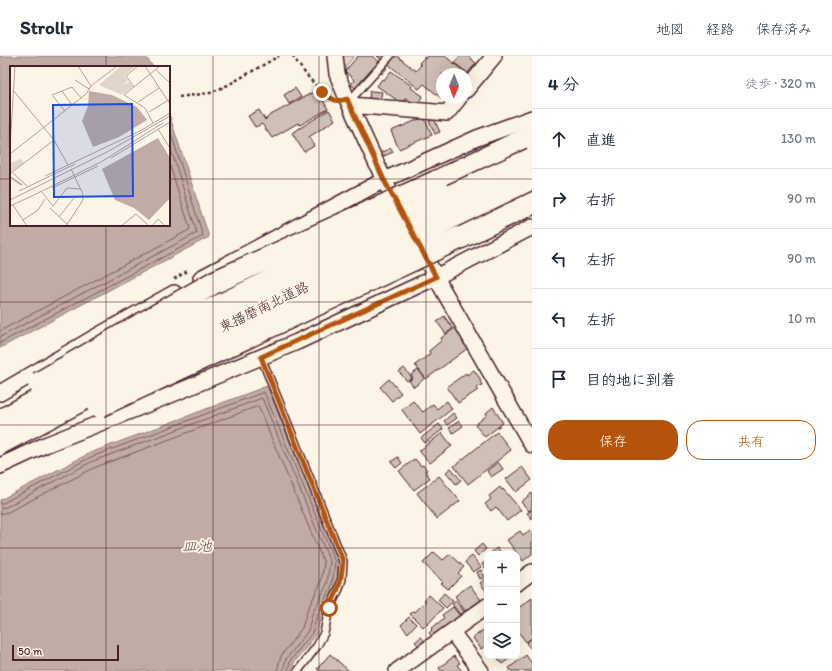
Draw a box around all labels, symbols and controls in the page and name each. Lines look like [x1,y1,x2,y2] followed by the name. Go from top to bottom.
[20,16,73,39] text: Strollr
[656,21,684,38] text: 地図
[706,21,734,38] text: 経路
[756,21,812,38] text: 保存済み
[10,66,170,226] inset map
[436,68,472,104] north arrow
[548,74,579,94] text: 4 分
[745,76,816,91] text: 徒歩 · 320 m
[313,83,331,101] route end
[548,128,570,150] icon: ahead
[586,131,616,149] text: 直進
[781,131,816,146] text: 130 m
[548,188,570,210] icon: right
[586,191,616,209] text: 右折
[787,191,816,206] text: 90 m
[548,248,570,270] icon: left
[586,251,616,269] text: 左折
[787,251,816,266] text: 90 m
[216,278,312,336] street label: 東播磨南北道路
[548,308,570,330] icon: left
[586,311,616,329] text: 左折
[788,311,816,326] text: 10 m
[548,368,570,390] icon: arrive
[586,371,676,389] text: 目的地に到着
[548,420,678,460] button: 保存
[686,420,816,460] button: 共有
[182,537,213,555] water label: 皿池
[484,551,520,659] map controls
[484,551,520,587] button: +
[484,587,520,623] button: −
[320,599,338,617] route start
[484,623,520,659] button: layers
[12,643,119,662] scale bar
[18,645,42,658] text: 50 m

